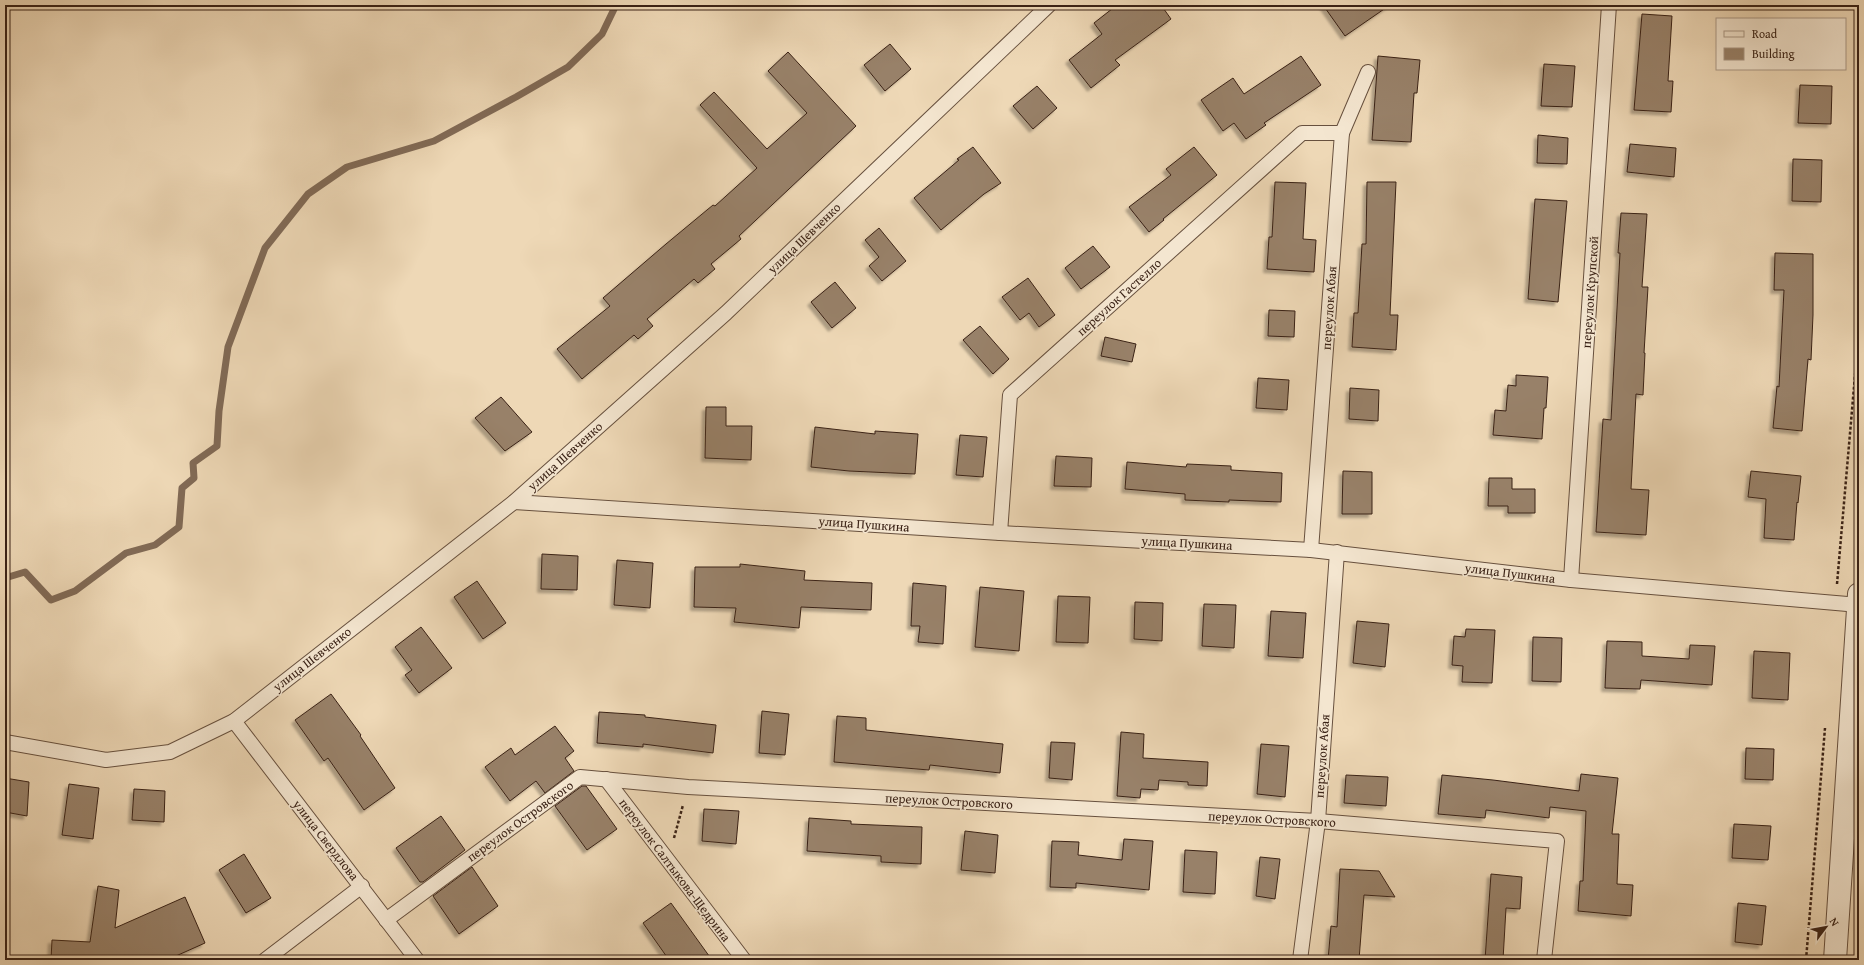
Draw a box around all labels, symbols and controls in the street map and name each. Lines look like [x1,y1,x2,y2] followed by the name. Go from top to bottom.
[1716,18,1846,70] legend
[1752,25,1778,42] text: Road
[1752,45,1795,62] text: Building
[762,198,845,279] street label: улица Шевченко
[1577,235,1603,349] street label: переулок Крупской
[1072,253,1166,340] street label: переулок Гастелло
[1317,265,1341,351] street label: переулок Абая
[522,417,607,496] street label: улица Шевченко
[817,511,911,537] street label: улица Пушкина
[1140,531,1234,555] street label: улица Пушкина
[1463,558,1557,588] street label: улица Пушкина
[268,622,356,696] street label: улица Шевченко
[1310,713,1334,799] street label: переулок Абая
[463,776,578,866] street label: переулок Островского
[885,788,1014,814] street label: переулок Островского
[615,794,736,946] street label: переулок Салтыкова-Щедрина
[288,795,364,885] street label: улица Свердлова
[1208,806,1337,832] street label: переулок Островского
[1806,907,1846,947] north arrow
[1826,914,1844,930] text: N

